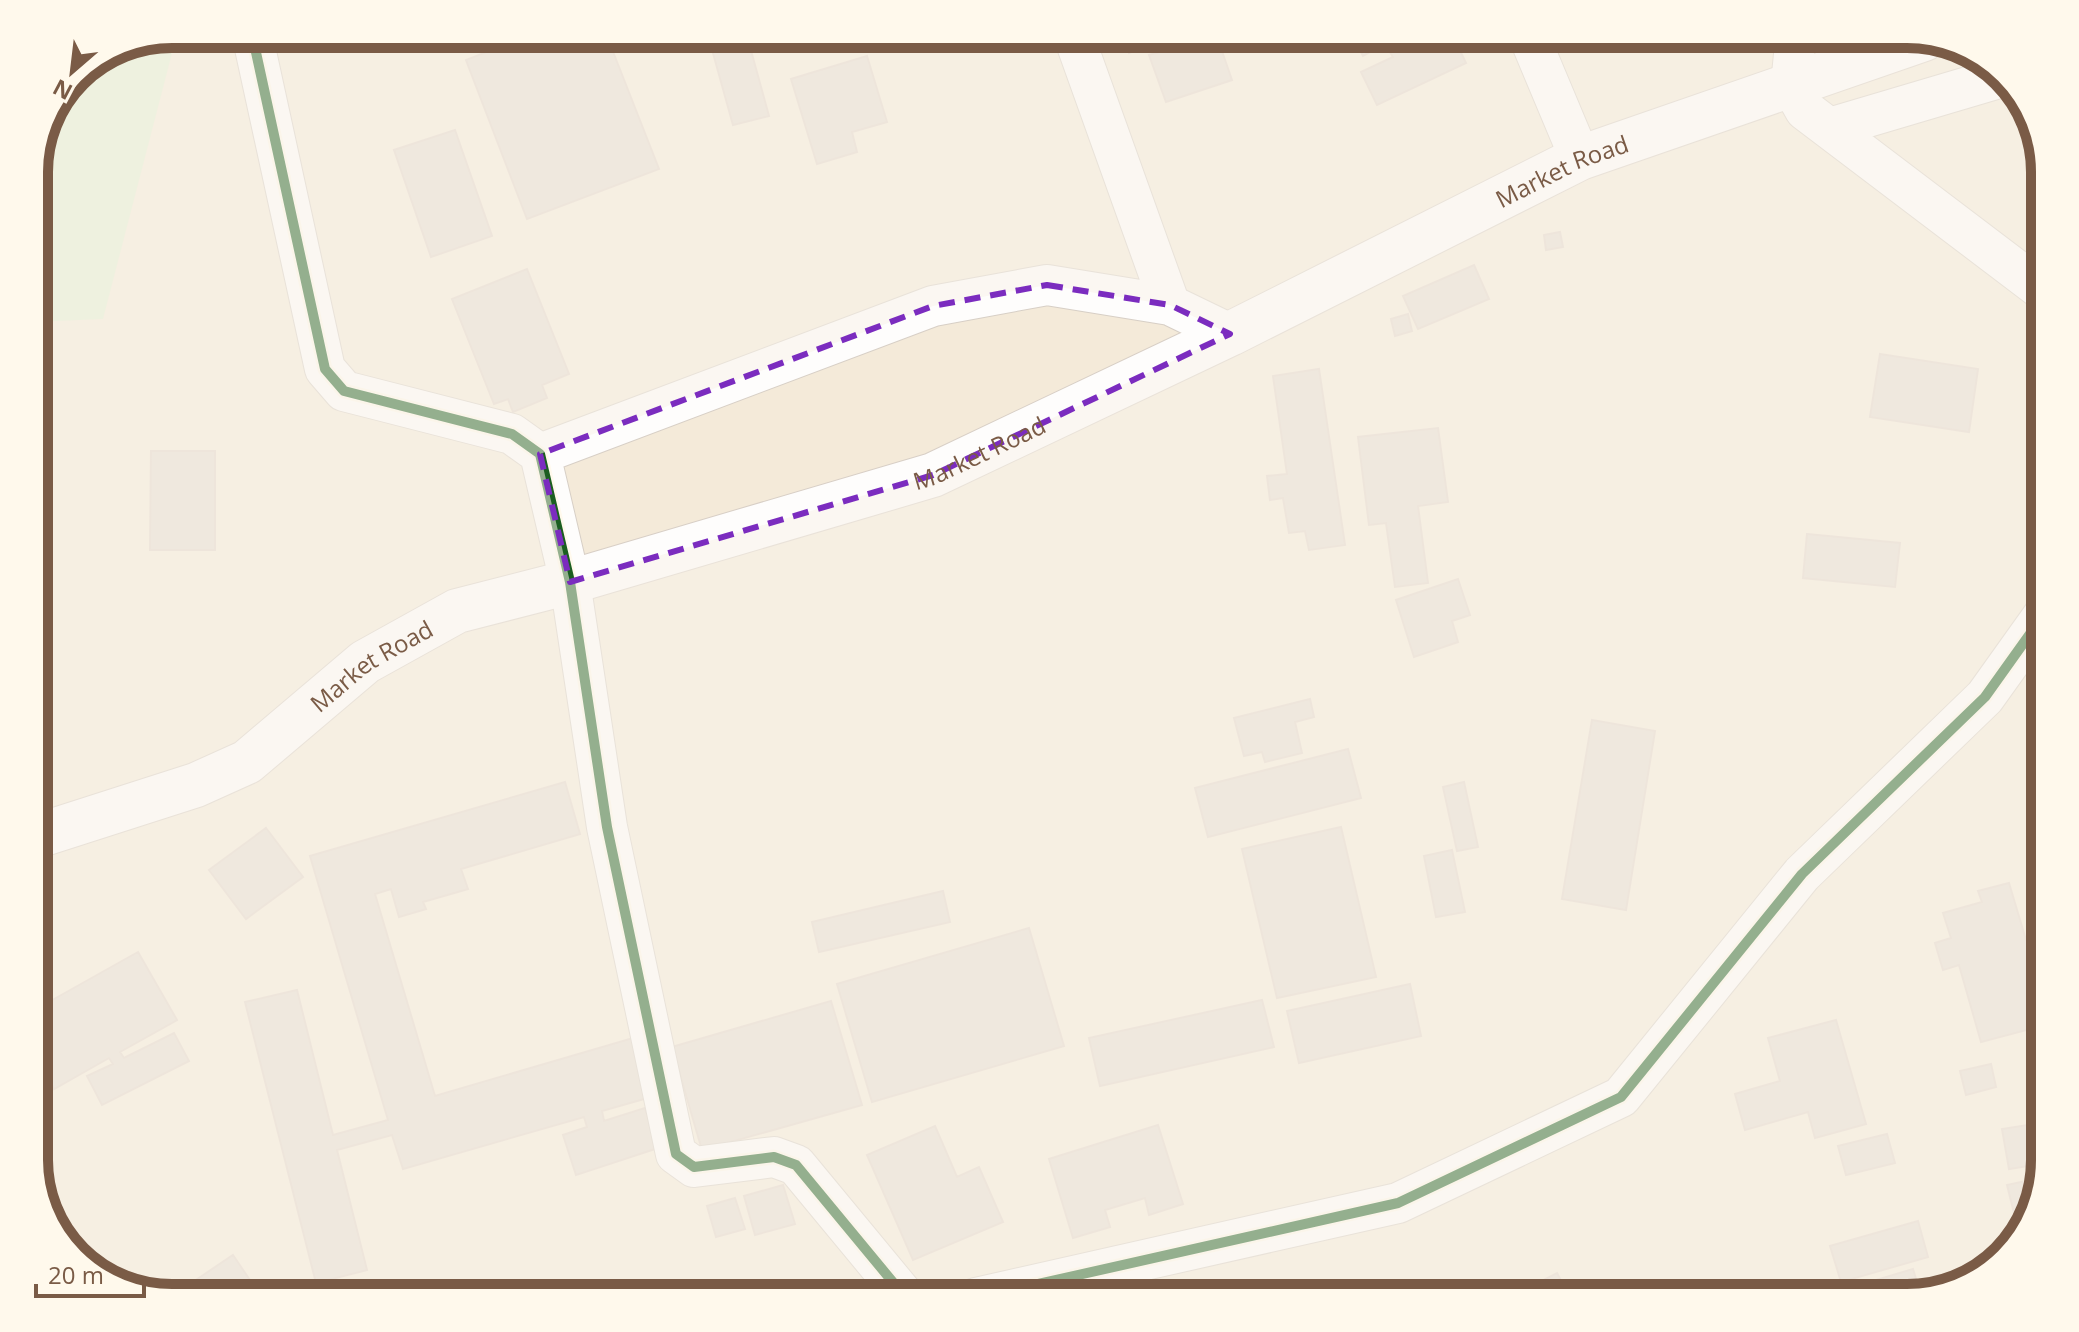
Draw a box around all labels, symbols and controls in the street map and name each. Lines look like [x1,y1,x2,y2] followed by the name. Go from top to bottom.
[32,32,112,112] north arrow
[47,73,77,108] text: N
[1489,126,1633,215] street label: Market Road
[909,408,1051,497] street label: Market Road
[302,611,438,719] street label: Market Road
[36,1248,144,1298] scale bar
[48,1258,104,1291] text: 20 m

